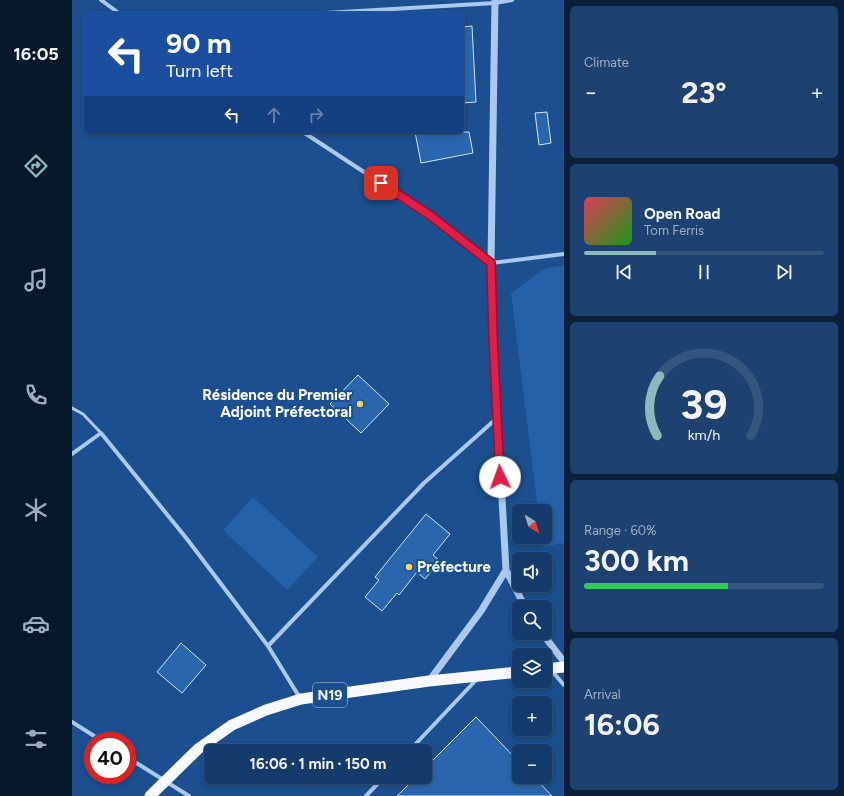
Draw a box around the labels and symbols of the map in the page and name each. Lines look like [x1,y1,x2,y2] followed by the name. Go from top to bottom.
[364,166,398,200] pin
[202,386,352,421] place label: Résidence du Premier Adjoint Préfectoral
[355,399,365,409] marker: Résidence du Premier Adjoint Préfectoral
[479,456,521,498] position arrow
[512,504,552,544] north arrow
[417,558,492,576] place label: Préfecture
[404,562,414,572] marker: Préfecture
[313,683,347,707] road number: N19
[84,732,136,784] speed limit sign: 40

